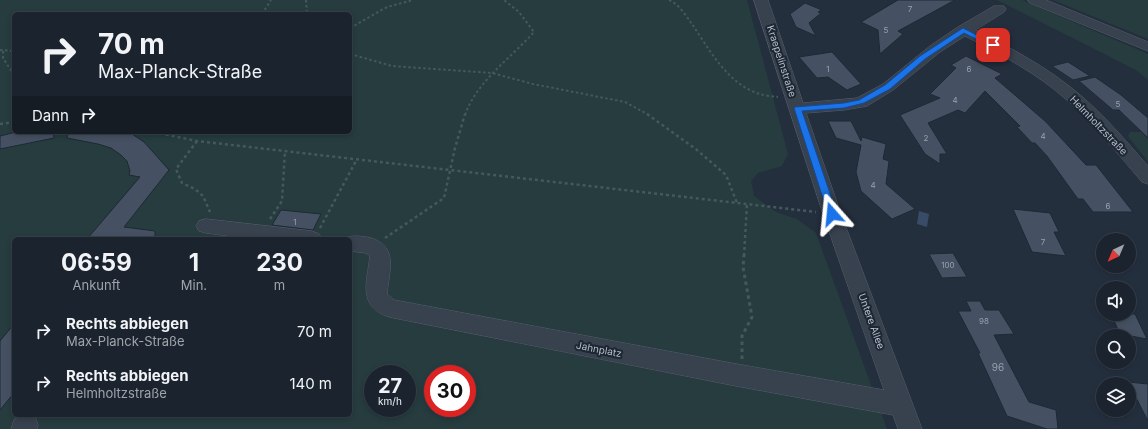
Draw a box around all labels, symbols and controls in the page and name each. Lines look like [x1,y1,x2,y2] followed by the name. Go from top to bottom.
[908,4,913,14] house number: 7
[765,24,799,98] street label: Kraepelinstraße
[884,25,889,35] house number: 5
[98,27,165,61] text: 70 m
[32,28,84,80] icon: right
[976,28,1010,62] pin
[982,34,1004,56] icon: arrive
[98,61,262,82] text: Max-Planck-Straße
[826,64,830,74] house number: 1
[967,64,972,74] house number: 6
[1068,93,1130,157] street label: Helmholtzstraße
[952,95,958,105] house number: 4
[1116,99,1121,109] house number: 5
[77,104,99,126] icon: right
[32,106,69,125] text: Dann
[1040,131,1046,141] house number: 4
[924,133,929,143] house number: 2
[870,180,876,190] house number: 4
[811,193,853,235] position arrow
[1106,201,1111,211] house number: 6
[293,217,297,227] house number: 1
[1096,233,1136,273] north arrow
[1096,233,1136,417] map controls
[1041,237,1046,247] house number: 7
[61,248,132,277] text: 06:59
[189,248,199,277] text: 1
[256,248,303,277] text: 230
[941,260,955,270] house number: 100
[73,277,120,293] text: Ankunft
[181,277,207,293] text: Min.
[274,277,285,293] text: m
[1096,281,1136,321] button: sound
[856,292,888,350] street label: Untere Allee
[66,314,188,333] text: Rechts abbiegen
[979,316,989,326] house number: 98
[32,320,54,342] icon: right
[297,322,332,341] text: 70 m
[1096,329,1136,369] button: search
[66,333,185,349] text: Max-Planck-Straße
[575,339,623,359] street label: Jahnplatz
[992,361,1004,373] house number: 96
[424,365,476,417] speed limit sign: 30
[66,366,188,385] text: Rechts abbiegen
[32,372,54,394] icon: right
[289,374,332,393] text: 140 m
[378,374,402,398] text: 27
[1096,377,1136,417] button: layers
[66,385,167,401] text: Helmholtzstraße
[378,395,402,407] text: km/h

